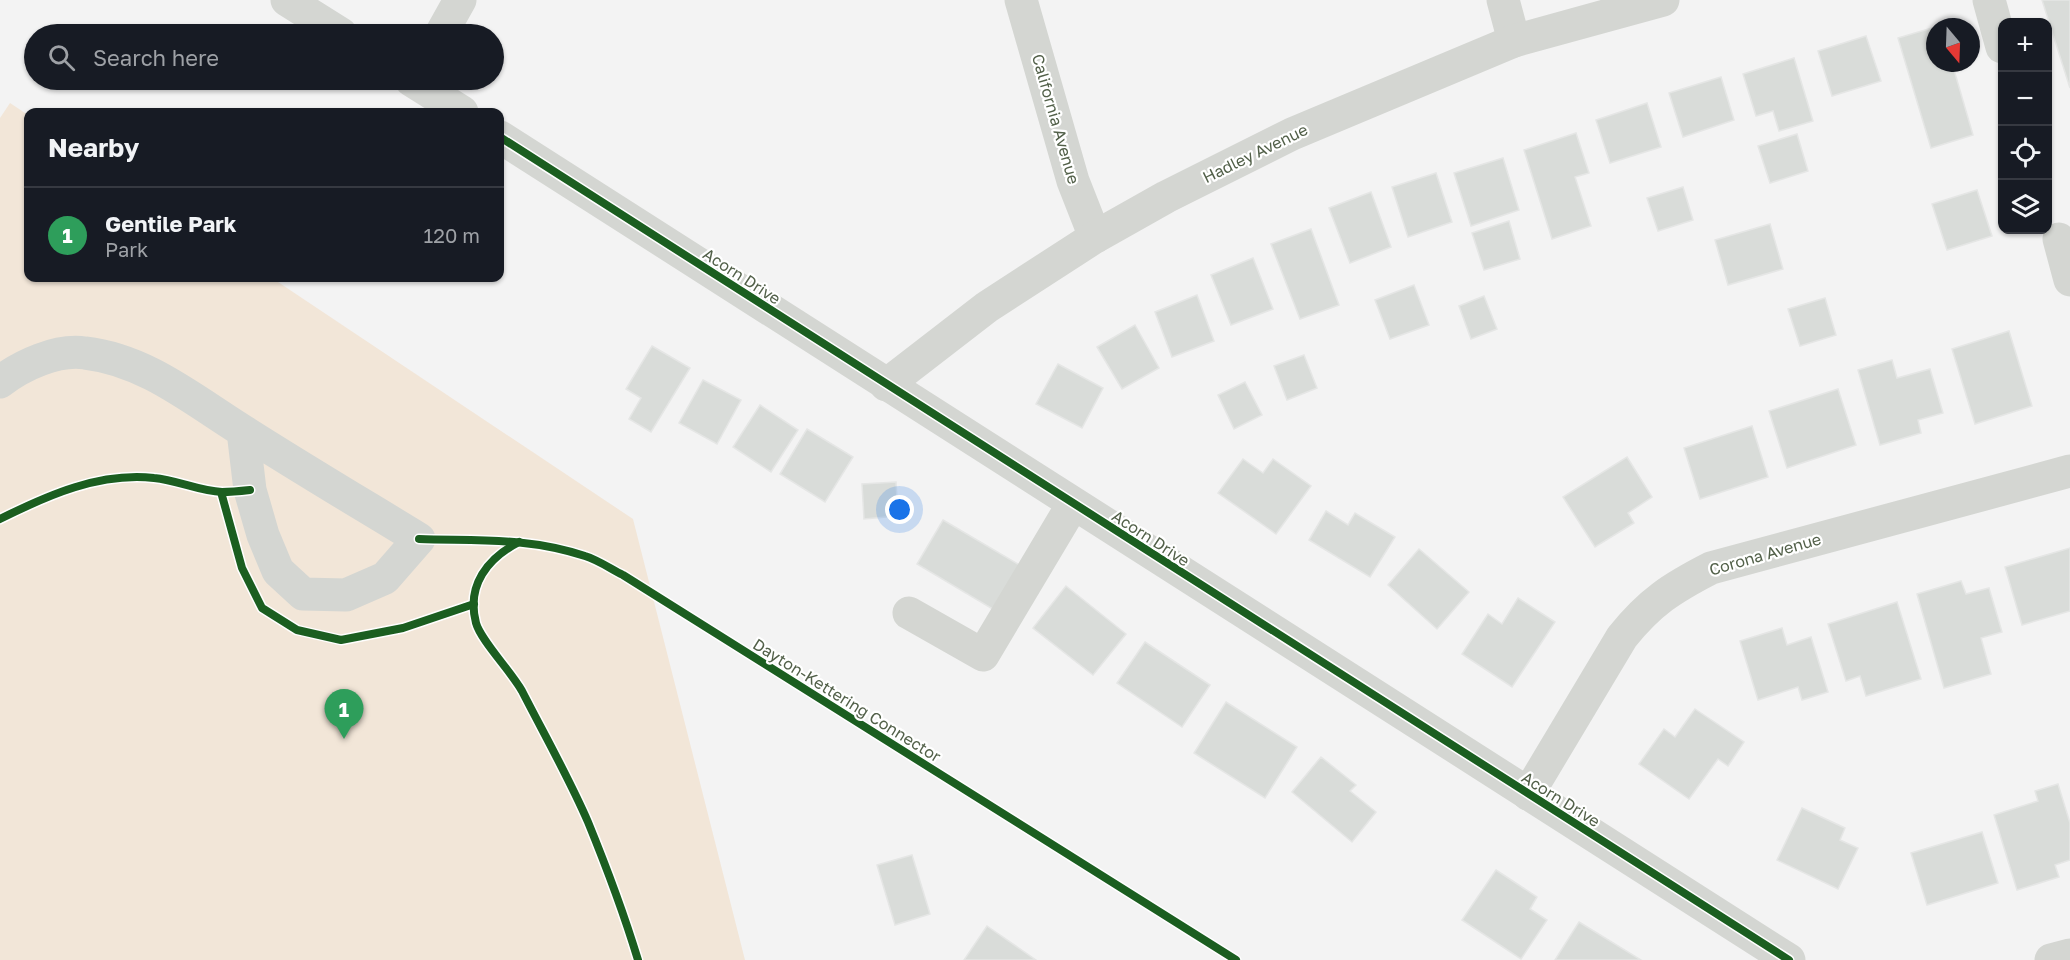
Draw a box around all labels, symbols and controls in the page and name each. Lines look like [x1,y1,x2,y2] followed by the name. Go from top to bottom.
[1926,18,1980,72] north arrow
[1998,18,2052,234] map controls
[1998,18,2052,72] button: +
[24,24,504,90] search box
[45,41,78,74] icon: search
[93,44,219,71] text: Search here
[1028,52,1084,186] street label: California Avenue
[1998,72,2052,126] button: −
[1199,119,1311,187] street label: Hadley Avenue
[1998,126,2052,180] button: locate
[48,132,139,163] text: Nearby
[1998,180,2052,234] button: layers
[105,210,237,237] text: Gentile Park
[62,223,73,247] text: 1
[424,223,480,247] text: 120 m
[105,237,148,261] text: Park
[699,243,785,309] street label: Acorn Drive
[885,495,914,524] your location
[1108,505,1194,571] street label: Acorn Drive
[1707,528,1823,580] street label: Corona Avenue
[749,634,945,766] street label: Dayton-Kettering Connector
[324,690,364,739] pin: 1
[1518,767,1604,831] street label: Acorn Drive

